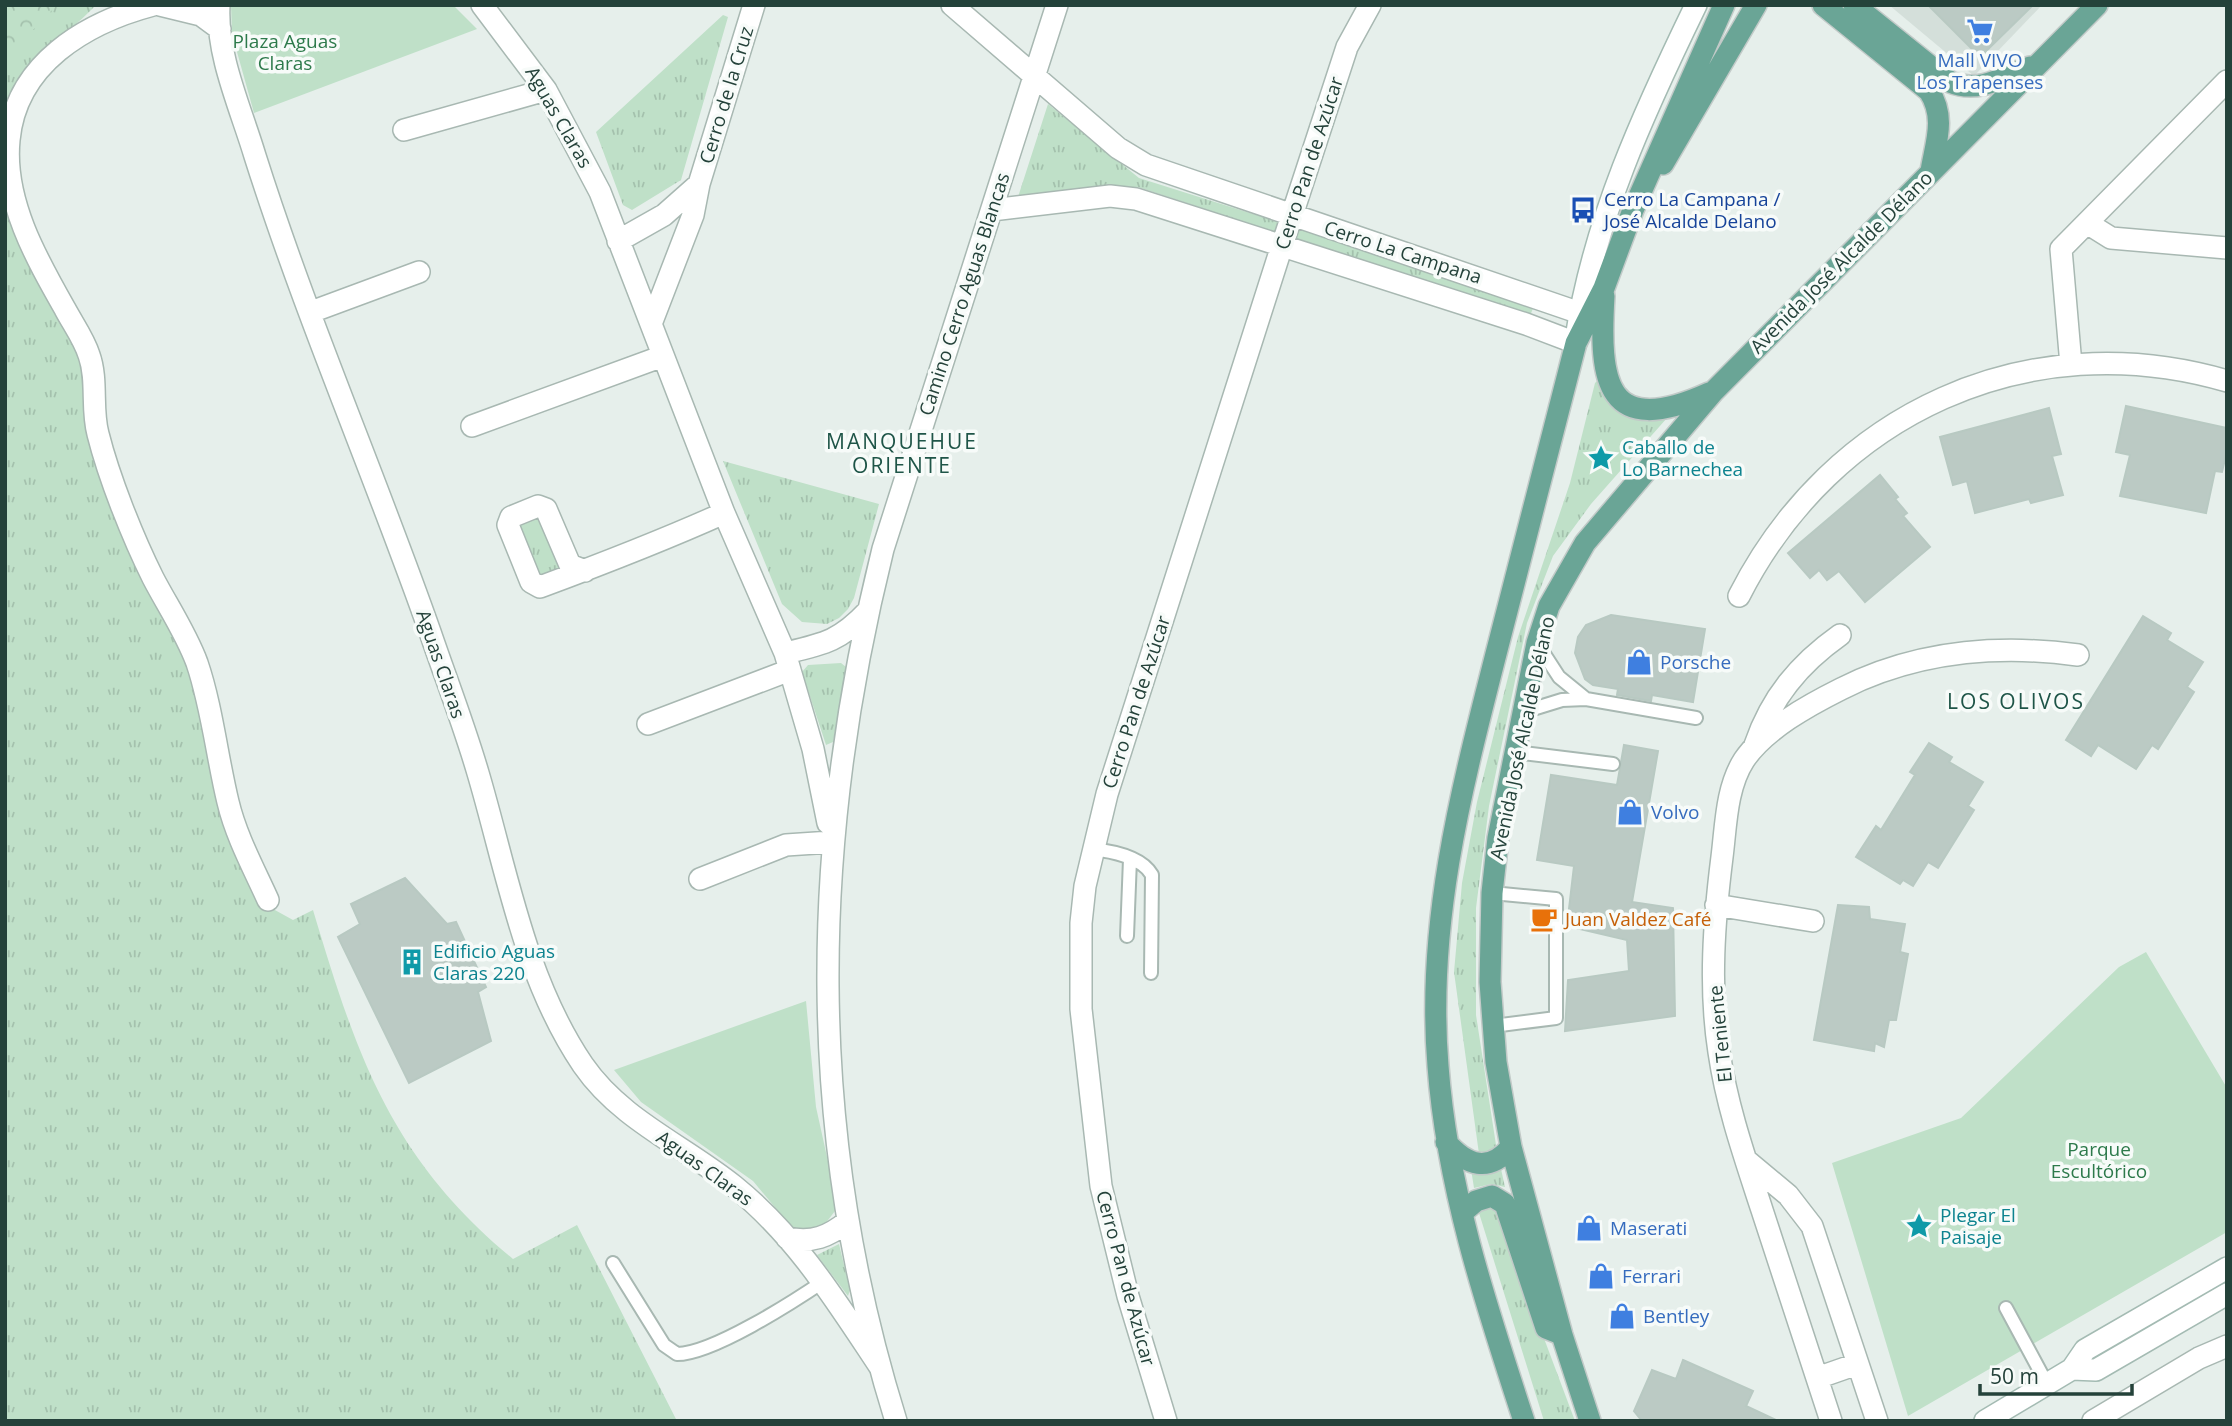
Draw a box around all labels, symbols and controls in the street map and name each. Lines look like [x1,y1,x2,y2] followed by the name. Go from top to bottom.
[1965,16,1995,46] supermarket icon: Mall VIVO Los Trapenses
[693,23,759,167] street label: Cerro de la Cruz
[233,28,337,76] park label: Plaza Aguas Claras
[1917,47,2043,95] place label: Mall VIVO Los Trapenses
[519,61,599,173] street label: Aguas Claras
[1269,73,1349,253] street label: Cerro Pan de Azúcar
[1744,165,1938,359] street label: Avenida José Alcalde Délano
[912,169,1016,419] street label: Camino Cerro Aguas Blancas
[1602,186,1780,234] place label: Cerro La Campana / José Alcalde Delano
[1568,195,1598,225] bus stop icon: Cerro La Campana / José Alcalde Delano
[1321,214,1485,290] street label: Cerro La Campana
[826,427,978,479] district label: MANQUEHUE ORIENTE
[1622,434,1743,482] place label: Caballo de Lo Barnechea
[1586,443,1616,473] place icon: Caballo de Lo Barnechea
[410,606,472,722] street label: Aguas Claras
[1096,612,1176,792] street label: Cerro Pan de Azúcar
[1483,614,1561,862] street label: Avenida José Alcalde Délano
[1624,647,1654,677] shop icon: Porsche
[1660,649,1731,675] place label: Porsche
[1947,687,2085,715] district label: LOS OLIVOS
[1615,797,1645,827] shop icon: Volvo
[1651,799,1699,825] place label: Volvo
[1529,904,1559,934] cafe icon: Juan Valdez Café
[1563,906,1711,932] place label: Juan Valdez Café
[433,938,555,986] place label: Edificio Aguas Claras 220
[397,947,427,977] building icon: Edificio Aguas Claras 220
[1702,984,1738,1084] street label: El Teniente
[652,1124,758,1212] street label: Aguas Claras
[2051,1136,2147,1184] park label: Parque Escultórico
[1090,1188,1162,1369] street label: Cerro Pan de Azúcar
[1940,1202,2016,1250] place label: Plegar El Paisaje
[1904,1211,1934,1241] place icon: Plegar El Paisaje
[1574,1213,1604,1243] shop icon: Maserati
[1610,1215,1687,1241] place label: Maserati
[1586,1261,1616,1291] shop icon: Ferrari
[1622,1263,1681,1289] place label: Ferrari
[1607,1301,1637,1331] shop icon: Bentley
[1643,1303,1710,1329] place label: Bentley
[1980,1352,2132,1396] scale bar
[1990,1362,2039,1390] text: 50 m

